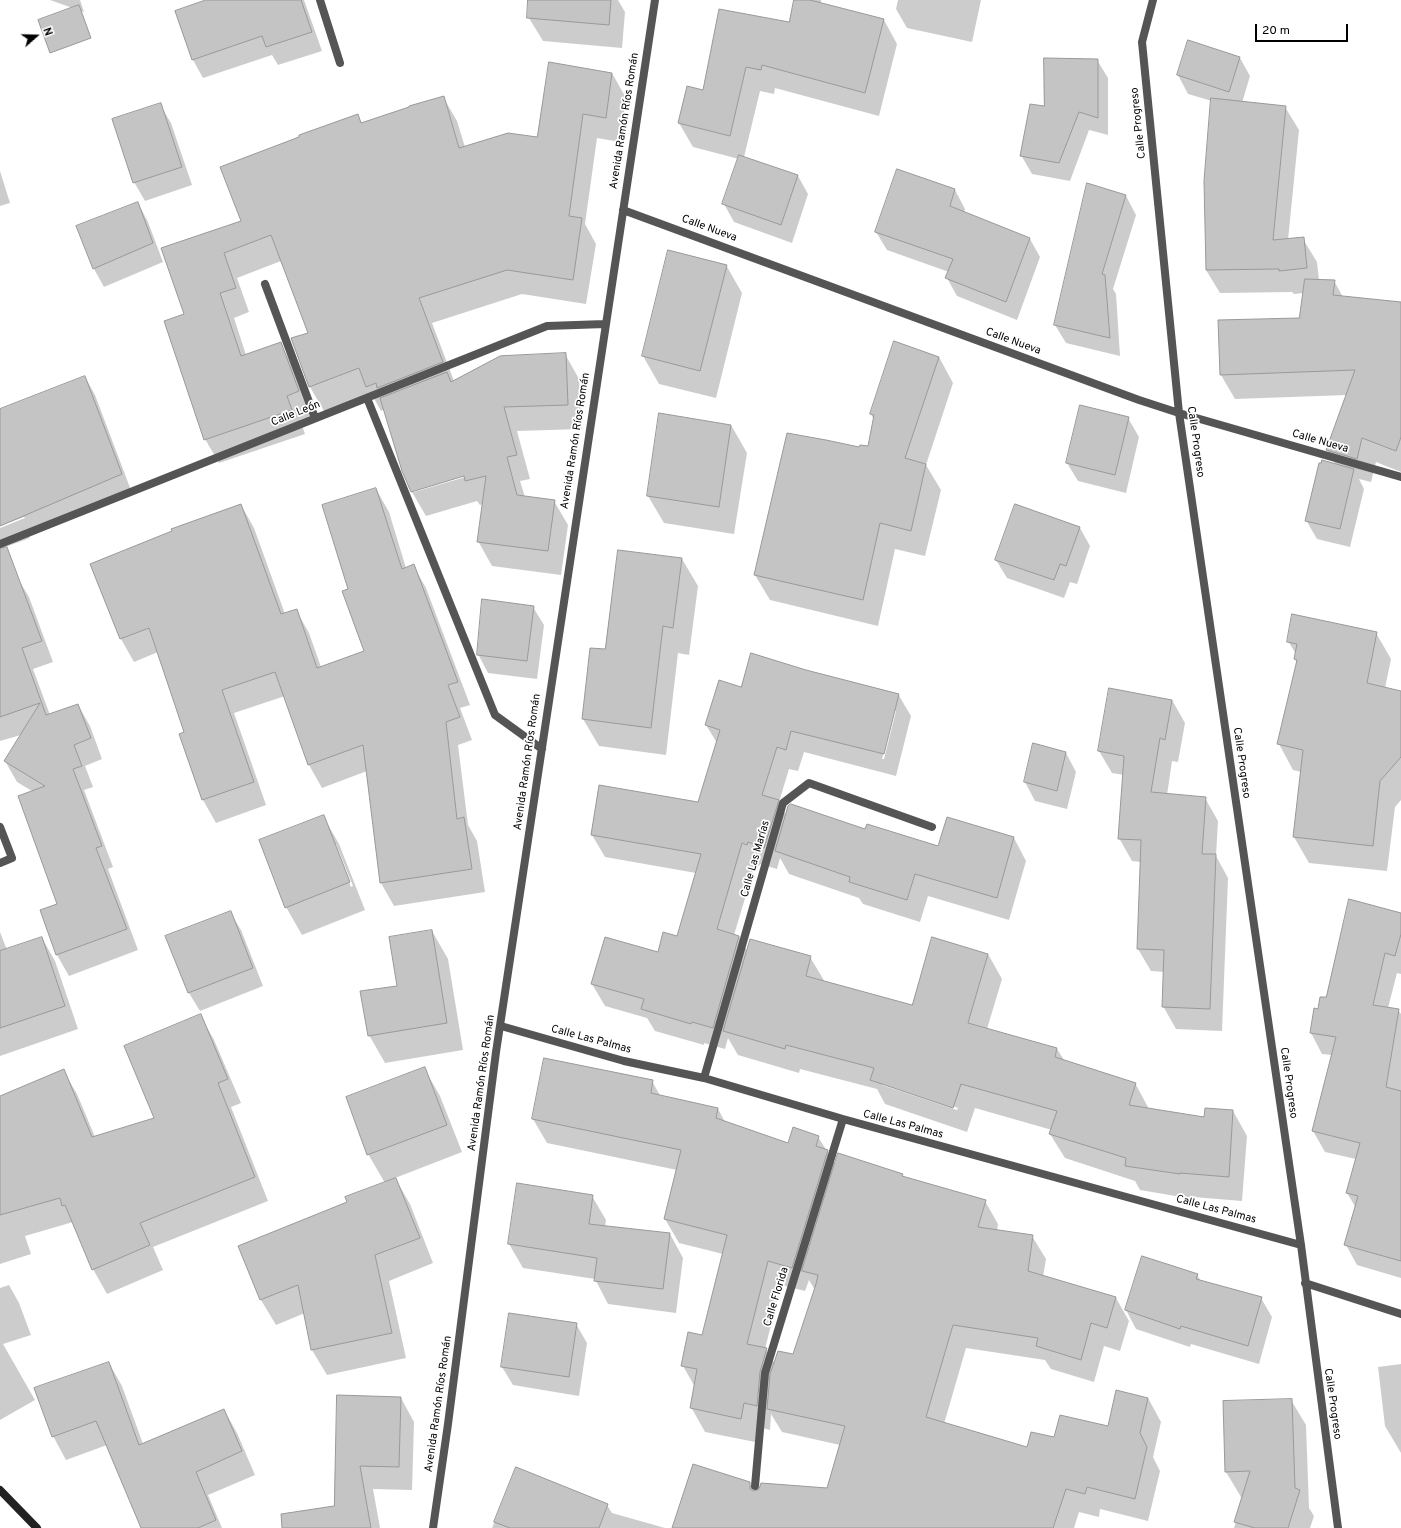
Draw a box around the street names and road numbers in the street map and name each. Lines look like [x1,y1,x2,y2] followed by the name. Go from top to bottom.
[608,52,642,190] street label: Avenida Ramón Ríos Román
[1129,87,1149,159] street label: Calle Progreso
[679,213,739,245] street label: Calle Nueva
[983,326,1043,358] street label: Calle Nueva
[559,372,593,510] street label: Avenida Ramón Ríos Román
[270,398,322,430] street label: Calle León
[1183,406,1207,478] street label: Calle Progreso
[1290,428,1350,456] street label: Calle Nueva
[512,693,544,831] street label: Avenida Ramón Ríos Román
[1229,727,1253,799] street label: Calle Progreso
[739,819,773,899] street label: Calle Las Marías
[466,1014,498,1152] street label: Avenida Ramón Ríos Román
[549,1023,633,1057] street label: Calle Las Palmas
[1276,1047,1300,1119] street label: Calle Progreso
[861,1108,945,1142] street label: Calle Las Palmas
[1174,1193,1258,1227] street label: Calle Las Palmas
[762,1266,792,1328] street label: Calle Florida
[423,1335,455,1473] street label: Avenida Ramón Ríos Román
[1320,1368,1344,1440] street label: Calle Progreso

